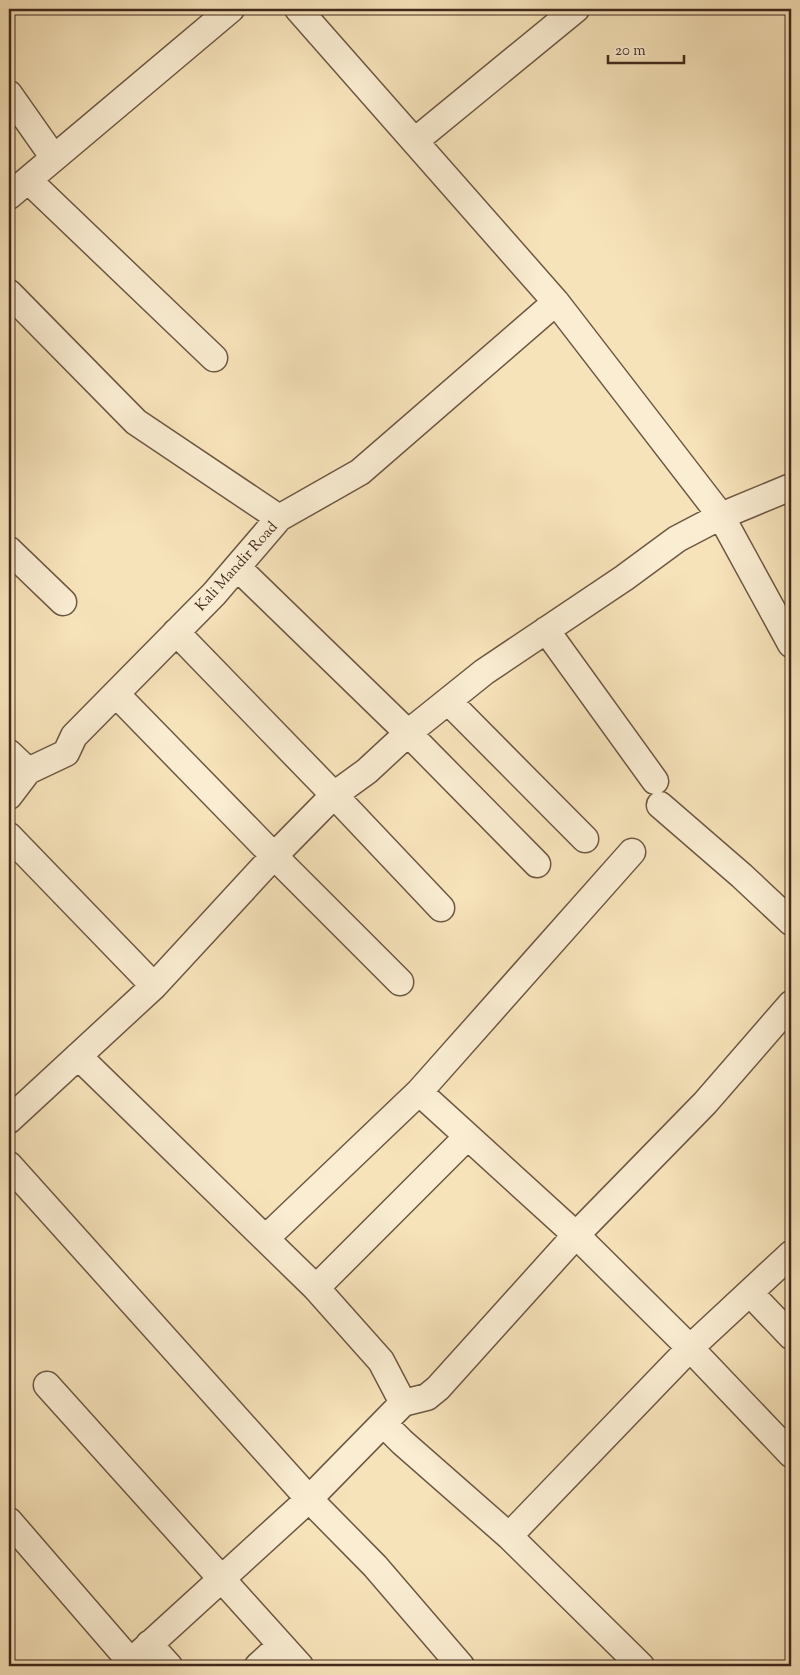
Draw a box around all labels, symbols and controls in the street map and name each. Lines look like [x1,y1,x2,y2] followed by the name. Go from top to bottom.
[608,32,684,64] scale bar
[615,41,646,62] text: 20 m
[191,517,283,616] street label: Kali Mandir Road

